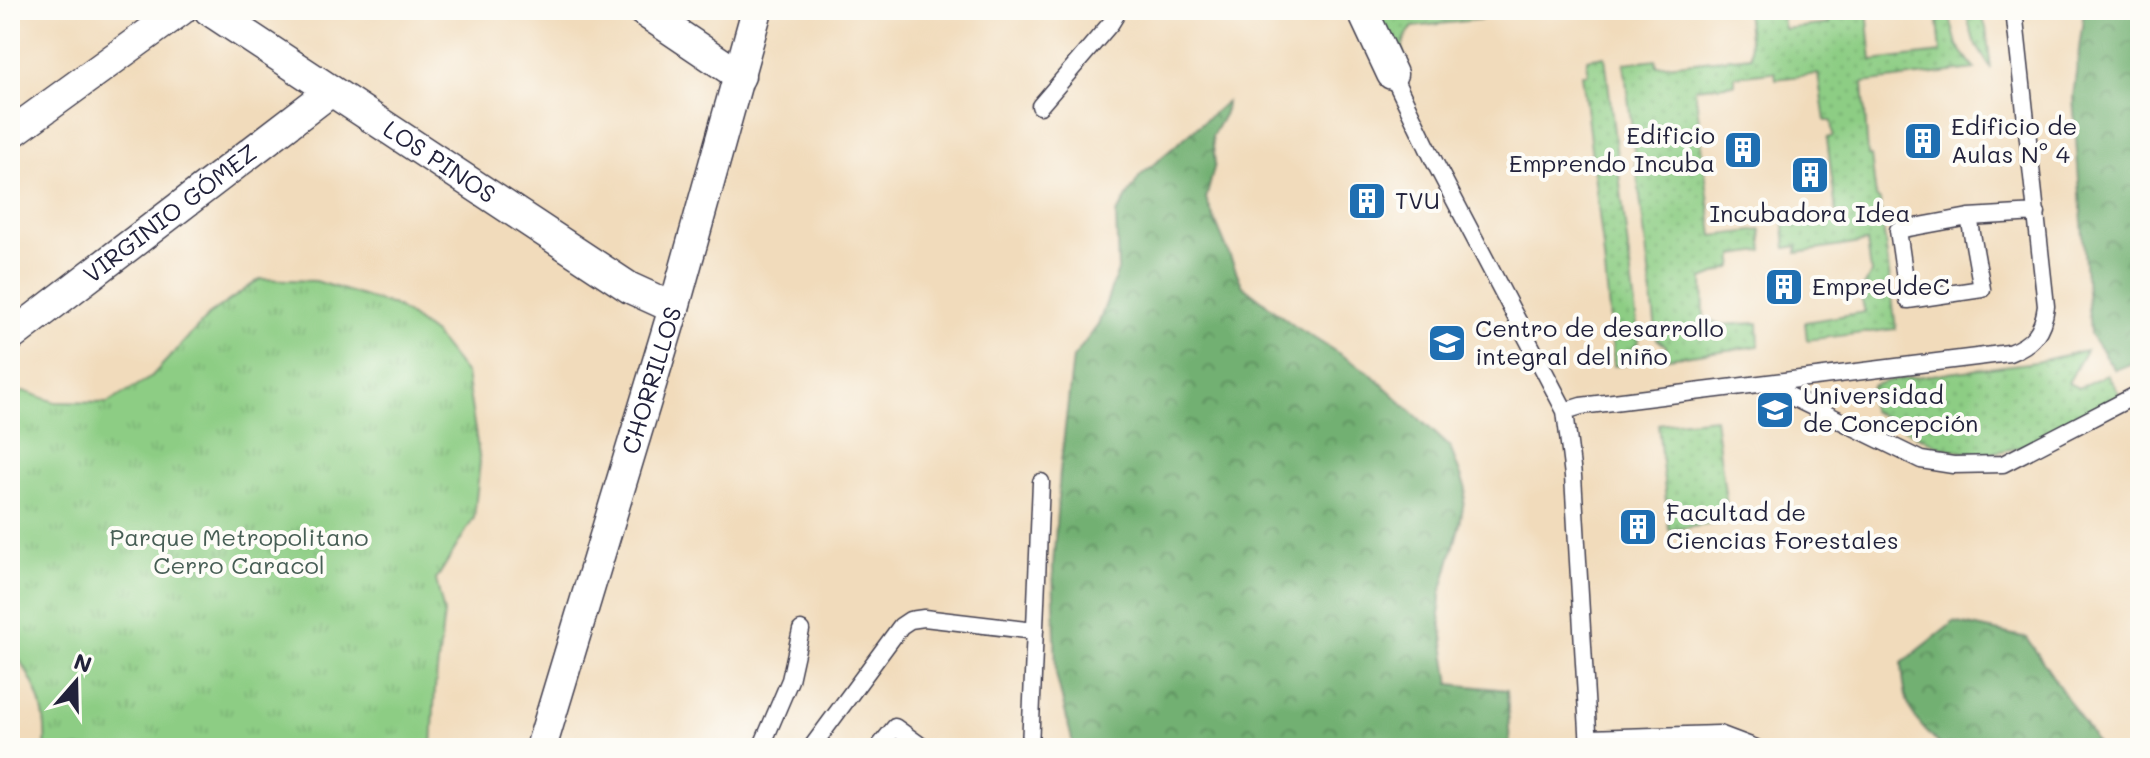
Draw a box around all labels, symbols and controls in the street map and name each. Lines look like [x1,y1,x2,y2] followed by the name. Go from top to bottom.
[1951,110,2077,169] place label: Edificio de Aulas N° 4
[378,113,502,209] street label: LOS PINOS
[1509,119,1715,178] place label: Edificio Emprendo Incuba
[1902,120,1944,162] building icon: Edificio de Aulas N° 4
[1722,129,1764,171] building icon: Edificio Emprendo Incuba
[76,137,262,289] street label: VIRGINIO GÓMEZ
[1789,154,1831,196] building icon: Incubadora Idea
[1346,180,1388,222] building icon: TVU
[1395,184,1440,215] place label: TVU
[1710,197,1910,228] place label: Incubadora Idea
[1763,266,1805,308] building icon: EmpreUdeC
[1812,270,1950,301] place label: EmpreUdeC
[614,303,688,457] street label: CHORRILLOS
[1475,312,1724,371] place label: Centro de desarrollo integral del niño
[1426,322,1468,364] school or university icon: Centro de desarrollo integral del niño
[1803,379,1978,438] place label: Universidad de Concepción
[1754,389,1796,431] school or university icon: Universidad de Concepción
[1666,496,1899,555] place label: Facultad de Ciencias Forestales
[1617,506,1659,548] building icon: Facultad de Ciencias Forestales
[110,521,368,580] park label: Parque Metropolitano Cerro Caracol
[36,642,116,722] north arrow
[70,646,96,679] text: N

